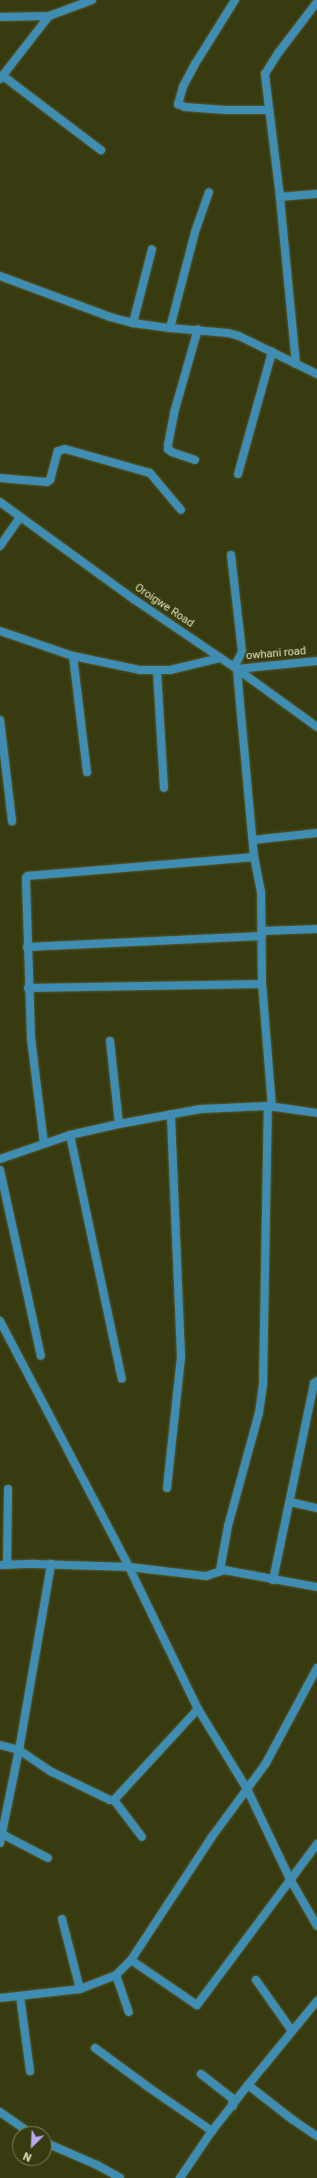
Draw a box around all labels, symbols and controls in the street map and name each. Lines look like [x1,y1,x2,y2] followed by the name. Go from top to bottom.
[132,581,196,631] street label: Oroigwe Road
[245,645,307,663] street label: owhani road
[12,2126,52,2166] north arrow
[21,2149,34,2164] text: N

